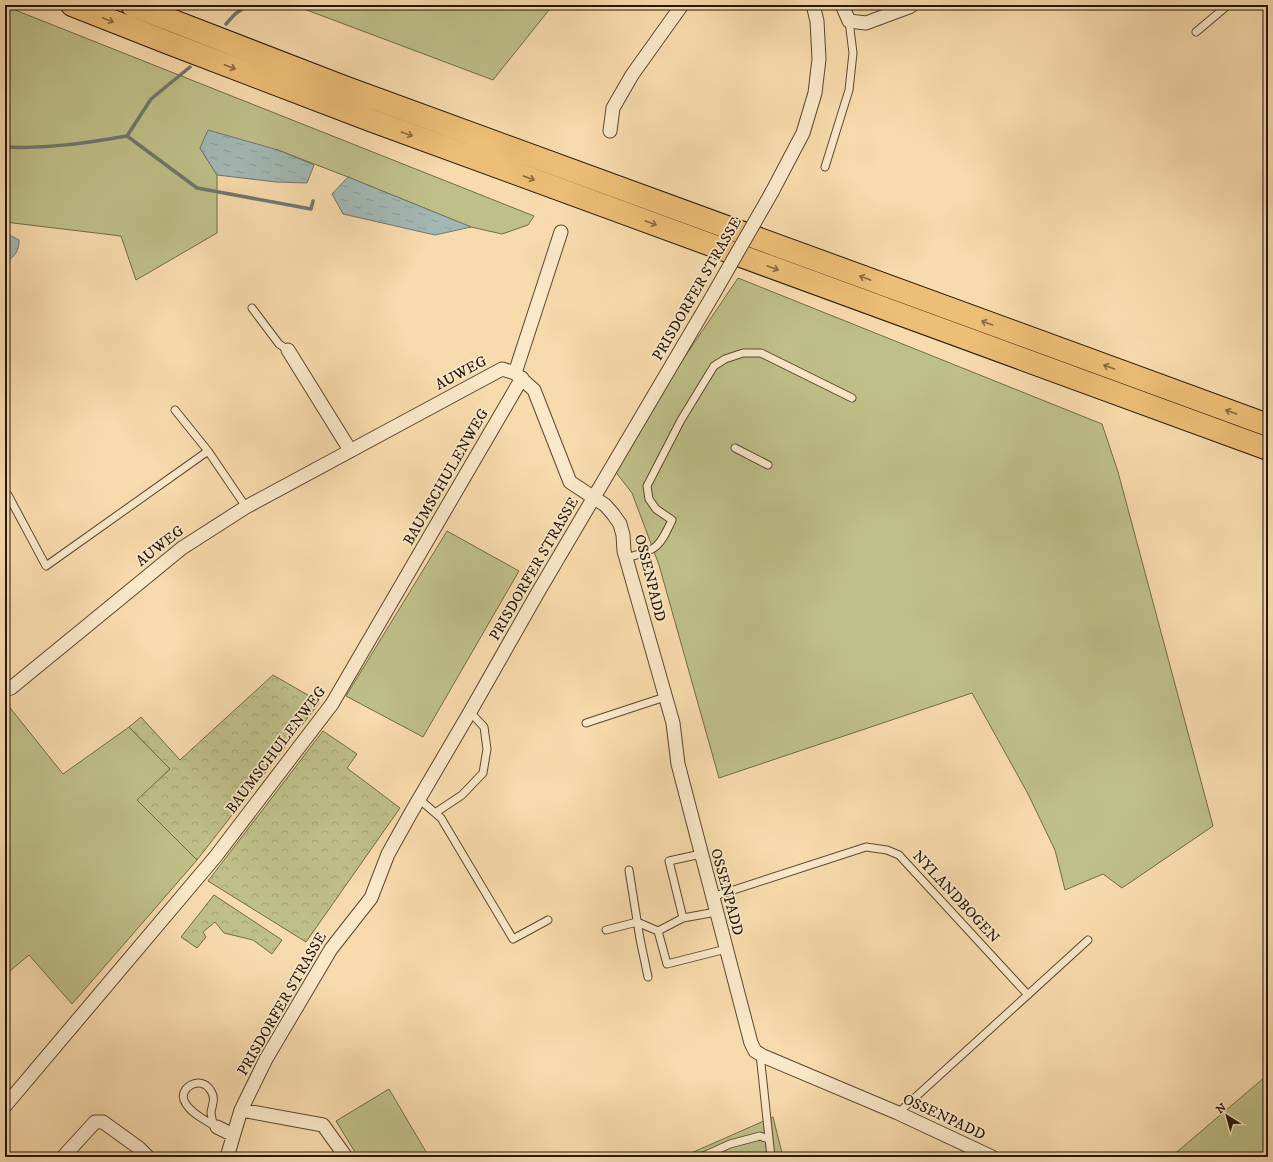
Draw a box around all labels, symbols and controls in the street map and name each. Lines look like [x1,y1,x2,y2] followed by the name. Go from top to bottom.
[102,16,114,24] one-way arrow
[223,63,235,71] one-way arrow
[401,130,413,138] one-way arrow
[523,175,535,183] one-way arrow
[648,214,746,364] street label: PRISDORFER STRASSE
[645,220,657,228] one-way arrow
[767,264,779,272] one-way arrow
[860,273,872,281] one-way arrow
[982,318,994,326] one-way arrow
[432,351,490,394] street label: AUWEG
[1104,363,1116,371] one-way arrow
[399,405,493,549] street label: BAUMSCHULENWEG
[1226,407,1238,415] one-way arrow
[485,494,583,644] street label: PRISDORFER STRASSE
[132,521,188,571] street label: AUWEG
[630,532,670,624] street label: OSSENPADD
[222,682,330,817] street label: BAUMSCHULENWEG
[706,846,748,938] street label: OSSENPADD
[908,847,1004,947] street label: NYLANDBOGEN
[233,929,331,1079] street label: PRISDORFER STRASSE
[900,1090,988,1144] street label: OSSENPADD
[1207,1096,1247,1136] north arrow
[1214,1101,1229,1117] text: N

